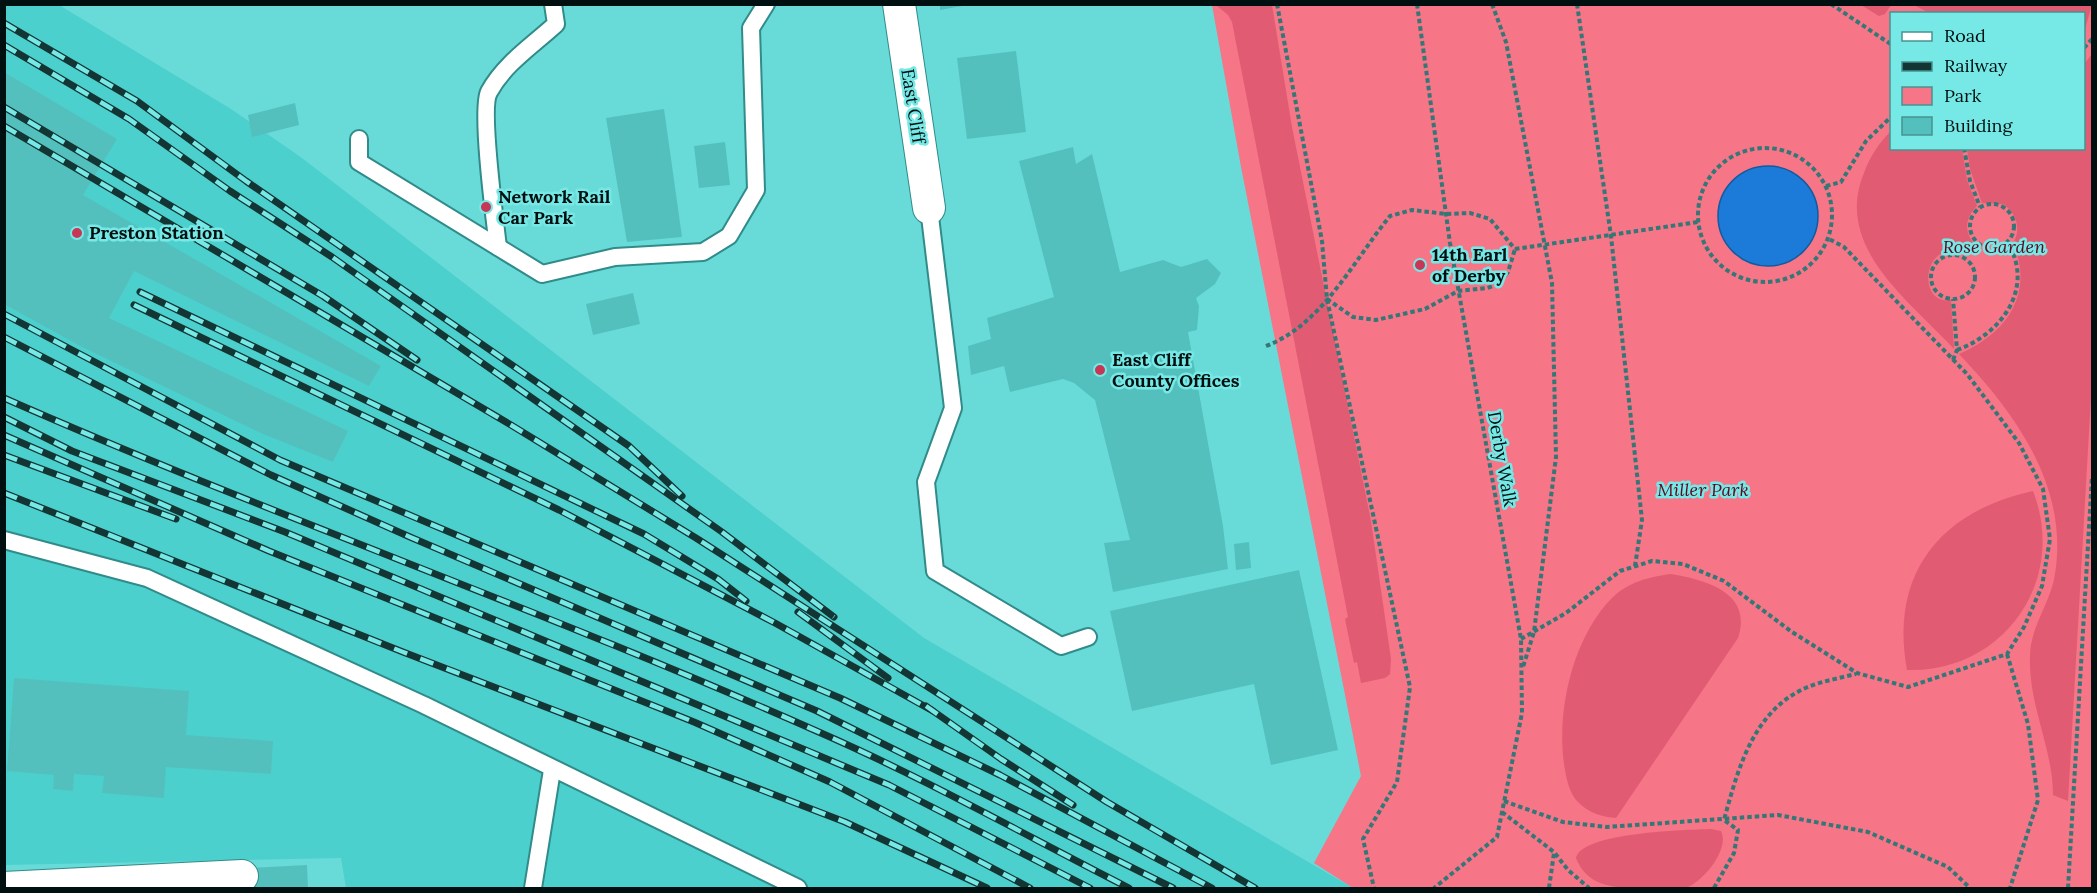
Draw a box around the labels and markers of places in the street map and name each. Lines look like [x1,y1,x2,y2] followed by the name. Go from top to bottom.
[498,185,611,229] place label: Network Rail Car Park
[479,200,493,214] marker: Network Rail Car Park
[89,221,224,244] place label: Preston Station
[70,226,84,240] marker: Preston Station
[1432,243,1508,287] place label: 14th Earl of Derby
[1413,258,1427,272] marker: 14th Earl of Derby
[1112,348,1240,392] place label: East Cliff County Offices
[1093,363,1107,377] marker: East Cliff County Offices

